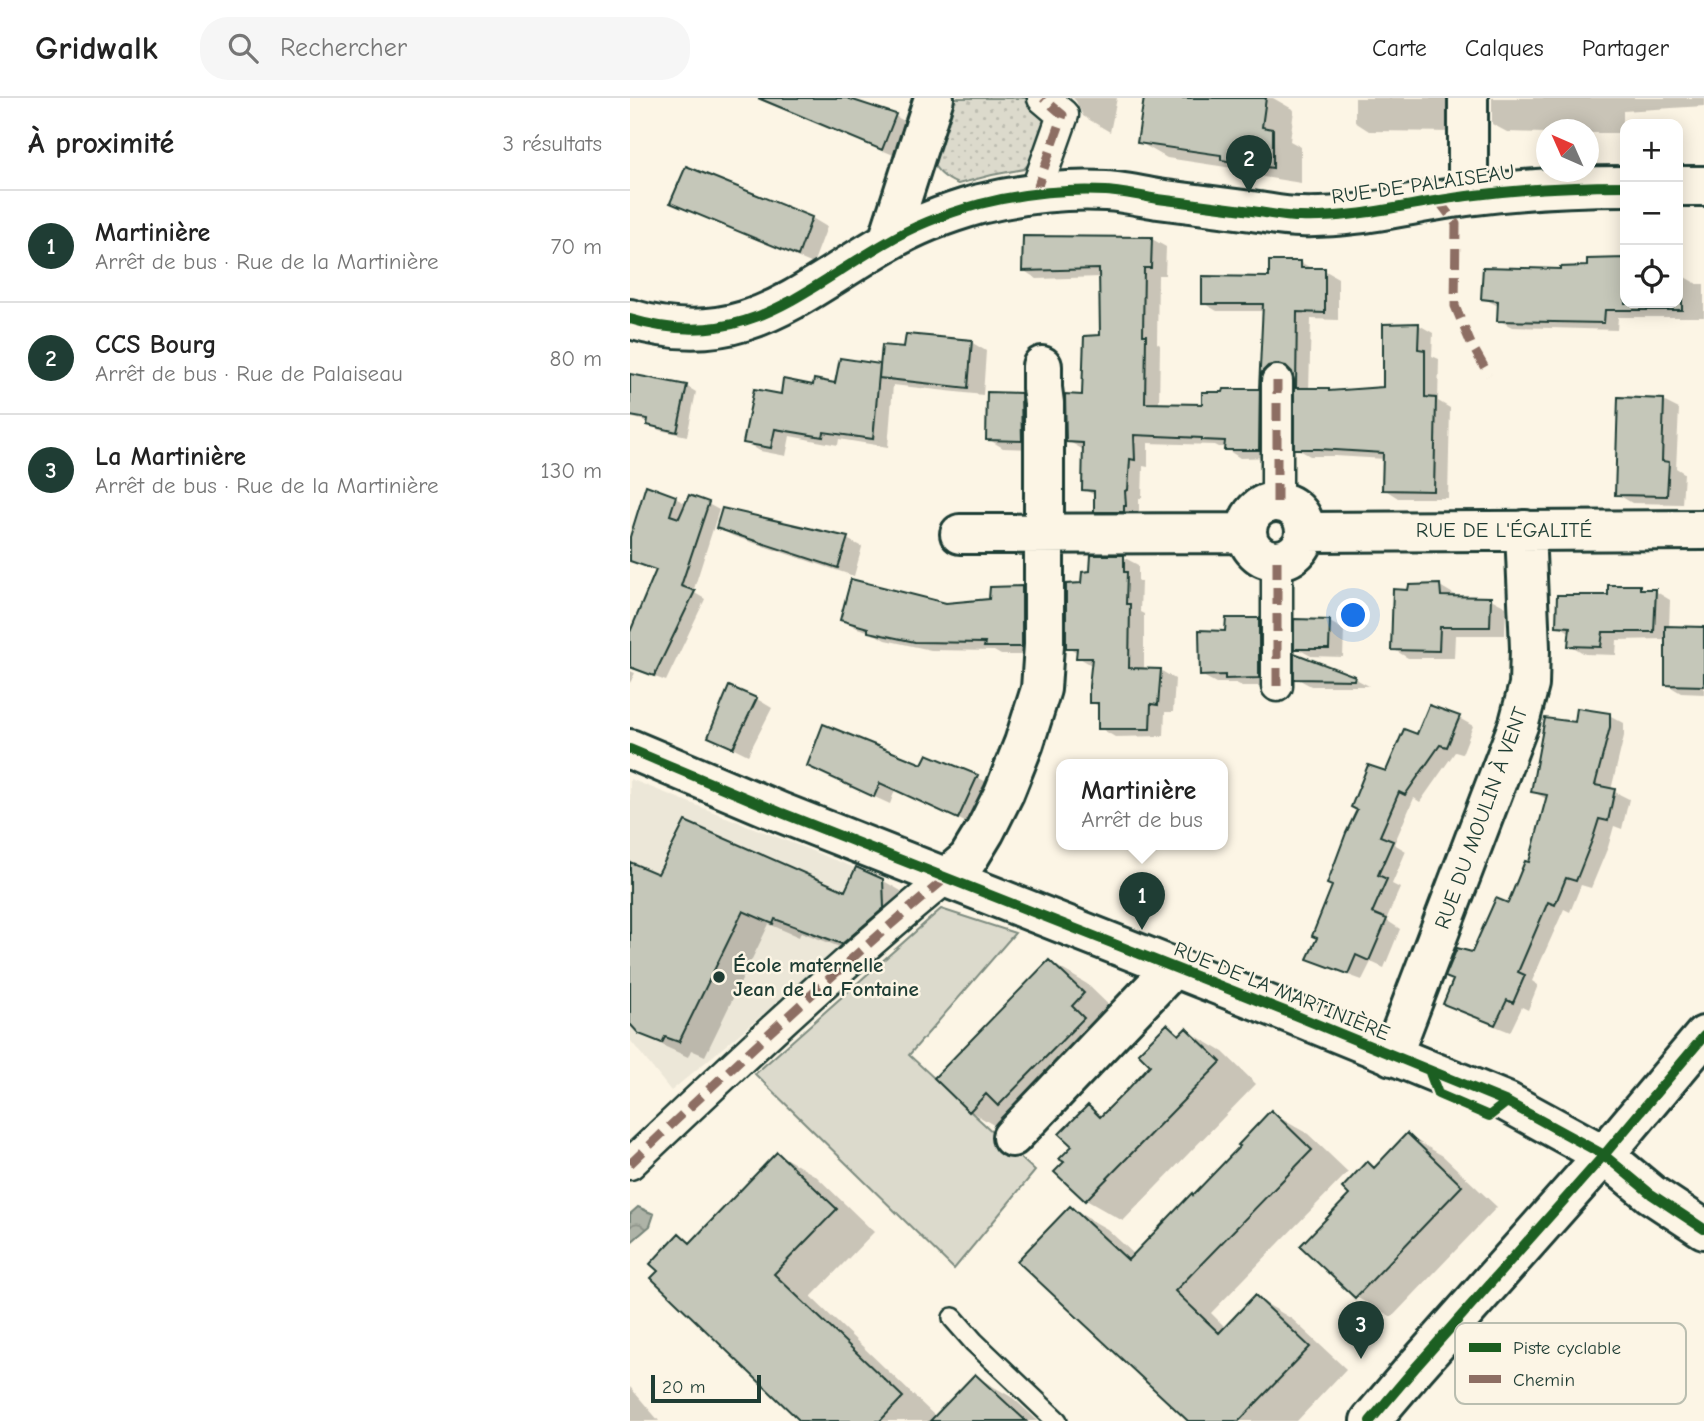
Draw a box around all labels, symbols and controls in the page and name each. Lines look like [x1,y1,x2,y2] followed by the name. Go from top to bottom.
[200,17,690,80] search box
[35,29,158,67] text: Gridwalk
[224,29,262,67] icon: search
[280,33,407,63] text: Rechercher
[1372,34,1427,62] text: Carte
[1465,34,1544,62] text: Calques
[1582,34,1669,62] text: Partager
[1536,119,1599,182] north arrow
[1620,119,1683,308] map controls
[1620,119,1683,182] button: +
[28,126,174,161] text: À proximité
[502,130,602,157] text: 3 résultats
[1226,135,1272,193] pin: 2
[1330,159,1516,209] street label: RUE DE PALAISEAU
[1620,182,1683,245] button: −
[95,218,210,248] text: Martinière
[46,233,56,260] text: 1
[550,233,602,260] text: 70 m
[1620,245,1683,308] button: locate
[95,248,439,275] text: Arrêt de bus · Rue de la Martinière
[95,330,216,360] text: CCS Bourg
[45,345,57,372] text: 2
[549,345,602,372] text: 80 m
[95,360,403,387] text: Arrêt de bus · Rue de Palaiseau
[95,442,246,472] text: La Martinière
[45,457,57,484] text: 3
[541,457,602,484] text: 130 m
[95,472,439,499] text: Arrêt de bus · Rue de la Martinière
[1416,518,1592,542] street label: RUE DE L'ÉGALITÉ
[1336,598,1370,632] your location
[1430,704,1532,932] street label: RUE DU MOULIN À VENT
[1056,759,1228,850] popup
[1081,776,1196,806] text: Martinière
[1081,806,1203,833] text: Arrêt de bus
[1119,872,1165,930] pin: 1
[1171,937,1393,1045] street label: RUE DE LA MARTINIÈRE
[733,953,919,1001] place label: École maternelle Jean de La Fontaine
[711,969,727,985] marker: École maternelle Jean de La Fontaine
[1338,1301,1384,1359] pin: 3
[1455,1323,1686,1404] legend
[1513,1337,1621,1359] text: Piste cyclable
[1513,1369,1575,1391] text: Chemin
[651,1372,761,1404] scale bar
[662,1376,706,1398] text: 20 m

